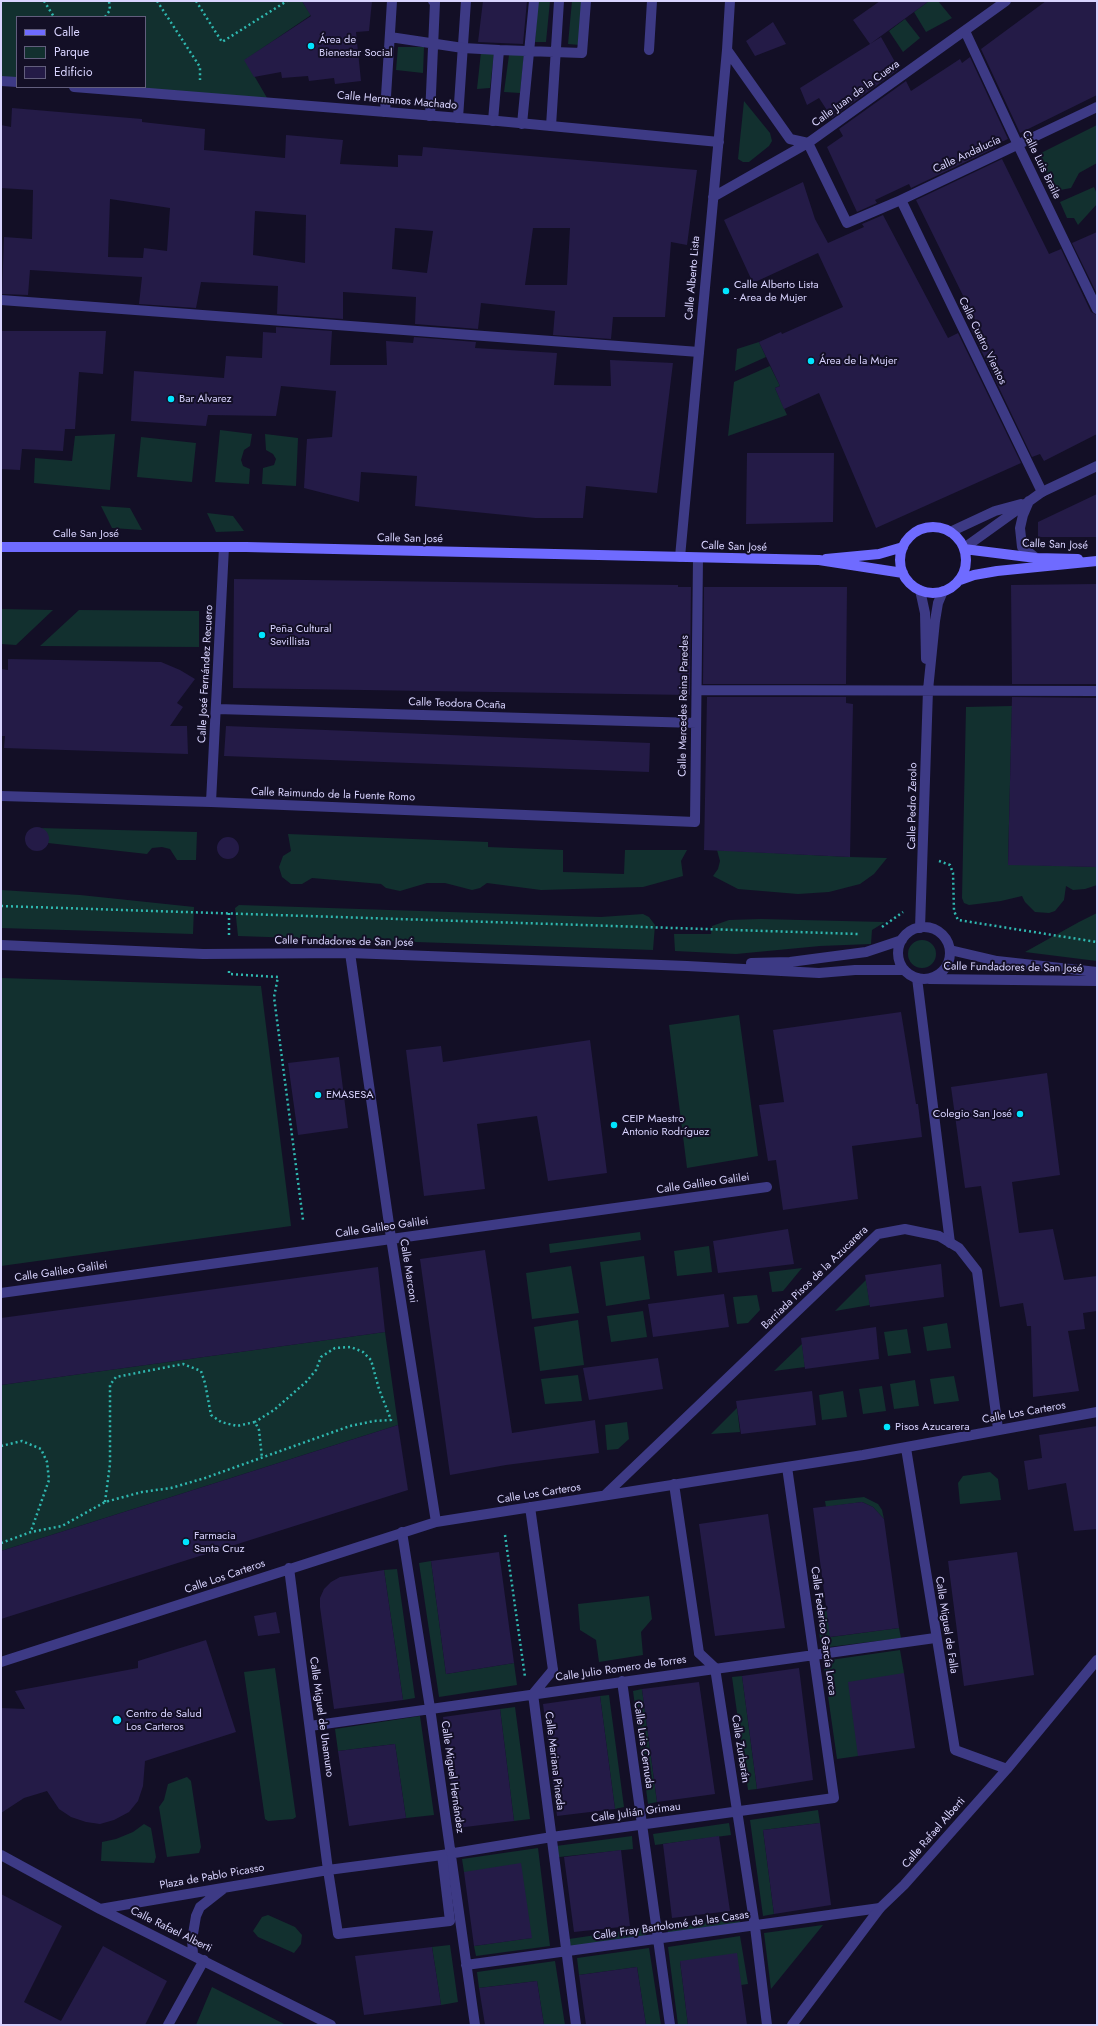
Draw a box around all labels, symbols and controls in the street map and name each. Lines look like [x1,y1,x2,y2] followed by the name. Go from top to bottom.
[16,16,146,88] legend
[54,23,80,41] text: Calle
[319,33,393,59] place label: Área de Bienestar Social
[306,41,316,51] marker: Área de Bienestar Social
[54,43,89,61] text: Parque
[810,58,902,130] street label: Calle Juan de la Cueva
[54,63,93,81] text: Edificio
[336,89,458,113] street label: Calle Hermanos Machado
[1019,129,1063,201] street label: Calle Luis Braile
[931,134,1003,176] street label: Calle Andalucía
[683,235,703,321] street label: Calle Alberto Lista
[734,278,818,304] place label: Calle Alberto Lista - Area de Mujer
[721,286,731,296] marker: Calle Alberto Lista - Area de Mujer
[955,295,1009,387] street label: Calle Cuatro Vientos
[819,354,897,368] place label: Área de la Mujer
[806,356,816,366] marker: Área de la Mujer
[179,392,232,406] place label: Bar Alvarez
[166,394,176,404] marker: Bar Alvarez
[53,527,119,541] street label: Calle San José
[377,532,443,546] street label: Calle San José
[1022,537,1088,553] street label: Calle San José
[701,539,767,555] street label: Calle San José
[196,604,216,744] street label: Calle José Fernández Recuero
[270,622,332,648] place label: Peña Cultural Sevillista
[257,630,267,640] marker: Peña Cultural Sevillista
[676,635,692,777] street label: Calle Mercedes Reina Paredes
[408,696,506,712] street label: Calle Teodora Ocaña
[906,762,920,850] street label: Calle Pedro Zerolo
[251,786,415,804] street label: Calle Raimundo de la Fuente Romo
[274,934,414,950] street label: Calle Fundadores de San José
[943,960,1083,976] street label: Calle Fundadores de San José
[326,1088,374,1102] place label: EMASESA
[313,1090,323,1100] marker: EMASESA
[933,1107,1012,1121] place label: Colegio San José
[1015,1109,1025,1119] marker: Colegio San José
[622,1112,709,1138] place label: CEIP Maestro Antonio Rodríguez
[609,1120,619,1130] marker: CEIP Maestro Antonio Rodríguez
[656,1171,750,1197] street label: Calle Galileo Galilei
[335,1215,429,1241] street label: Calle Galileo Galilei
[759,1224,871,1332] street label: Barriada Pisos de la Azucarera
[396,1238,420,1304] street label: Calle Marconi
[14,1259,108,1285] street label: Calle Galileo Galilei
[981,1399,1067,1427] street label: Calle Los Carteros
[895,1420,969,1434] place label: Pisos Azucarera
[882,1422,892,1432] marker: Pisos Azucarera
[496,1481,582,1507] street label: Calle Los Carteros
[194,1529,244,1555] place label: Farmacia Santa Cruz
[181,1537,191,1547] marker: Farmacia Santa Cruz
[183,1557,267,1597] street label: Calle Los Carteros
[807,1566,839,1696] street label: Calle Federico García Lorca
[932,1575,960,1675] street label: Calle Miguel de Falla
[555,1653,687,1685] street label: Calle Julio Romero de Torres
[306,1656,336,1778] street label: Calle Miguel de Unamuno
[630,1700,656,1790] street label: Calle Luis Cernuda
[126,1707,202,1733] place label: Centro de Salud Los Carteros
[541,1711,567,1811] street label: Calle Mariana Pineda
[111,1714,123,1726] marker: Centro de Salud Los Carteros
[728,1714,752,1784] street label: Calle Zurbarán
[438,1720,466,1834] street label: Calle Miguel Hernández
[900,1795,968,1871] street label: Calle Rafael Alberti
[591,1800,681,1826] street label: Calle Julián Grimau
[159,1861,265,1893] street label: Plaza de Pablo Picasso
[128,1905,214,1955] street label: Calle Rafael Alberti
[592,1909,750,1943] street label: Calle Fray Bartolomé de las Casas

